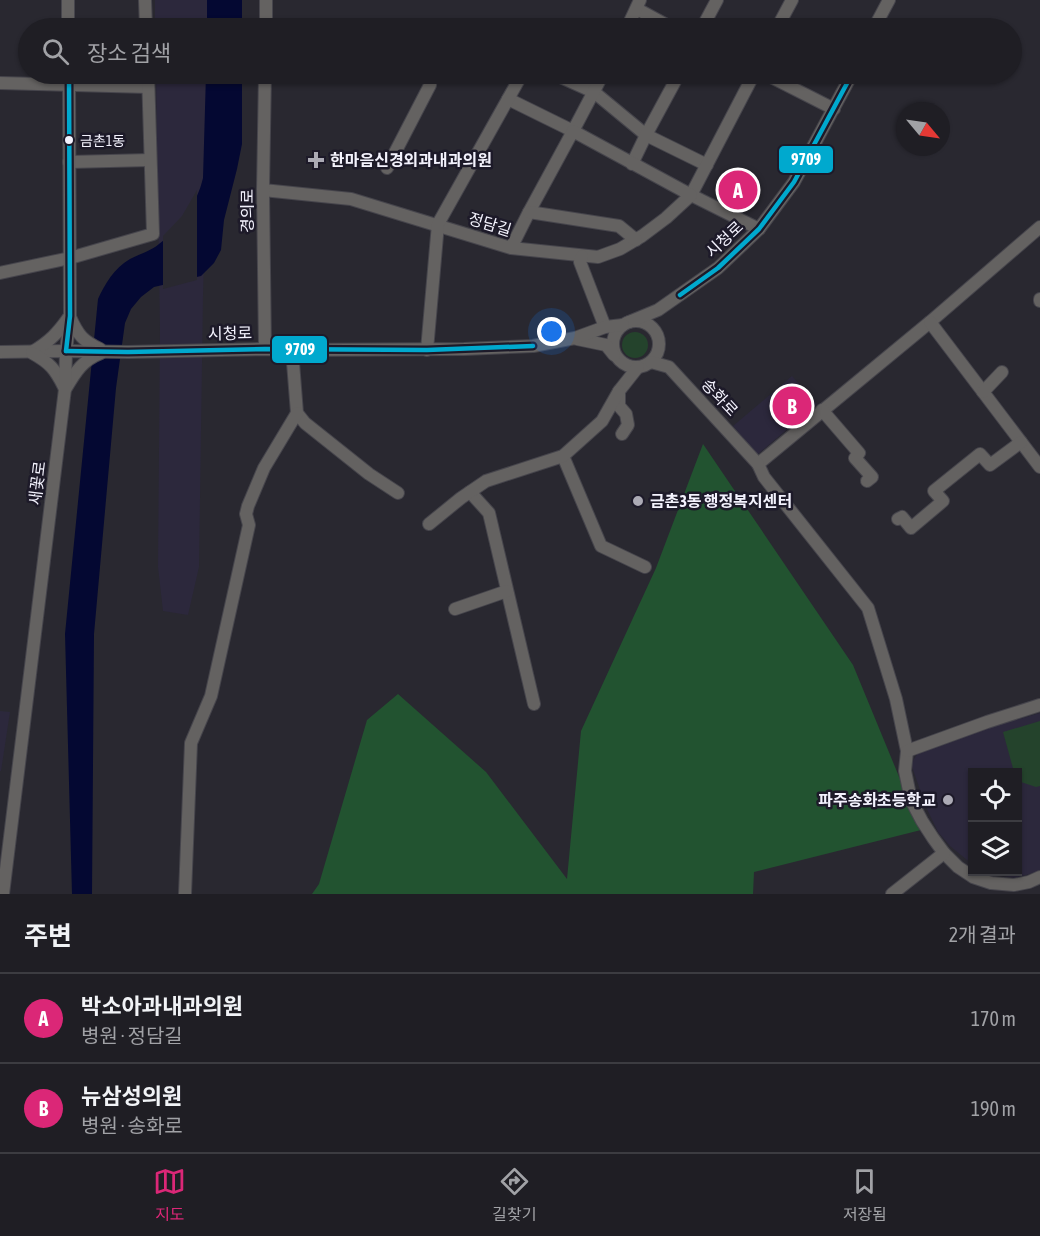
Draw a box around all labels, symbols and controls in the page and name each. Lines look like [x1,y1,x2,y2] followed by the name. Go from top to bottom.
[18,18,1022,84] search box
[39,35,72,68] icon: search
[87,40,171,66] text: 장소 검색
[896,102,950,156] north arrow
[80,133,125,149] place label: 금촌1동
[63,134,75,146] marker: 금촌1동
[778,145,834,174] line badge: 9709
[791,150,822,168] text: 9709
[307,151,325,169] marker: 한마음신경외과내과의원
[330,151,492,169] place label: 한마음신경외과내과의원
[718,168,758,213] pin: A
[238,189,256,233] street label: 경의로
[466,209,514,239] street label: 정담길
[702,217,746,261] street label: 시청로
[537,317,566,346] your location
[208,324,253,342] street label: 시청로
[271,335,328,364] line badge: 9709
[285,340,316,358] text: 9709
[698,375,742,419] street label: 송화로
[772,384,812,428] pin: B
[25,460,49,506] street label: 새꽃로
[650,492,792,510] place label: 금촌3동 행정복지센터
[631,494,645,508] marker: 금촌3동 행정복지센터
[968,768,1022,876] map controls
[968,768,1022,822] button: locate
[818,791,936,809] place label: 파주송화초등학교
[941,793,955,807] marker: 파주송화초등학교
[968,822,1022,876] button: layers
[24,921,72,951] text: 주변
[949,923,1016,946] text: 2개 결과
[81,993,243,1019] text: 박소아과내과의원
[39,1007,48,1030] text: A
[971,1007,1016,1030] text: 170 m
[81,1024,183,1047] text: 병원 · 정담길
[81,1083,182,1109] text: 뉴삼성의원
[39,1097,48,1120] text: B
[971,1097,1016,1120] text: 190 m
[81,1114,183,1137] text: 병원 · 송화로
[153,1165,186,1225] tab: 지도
[492,1165,537,1225] tab: 길찾기
[843,1165,887,1225] tab: 저장됨

